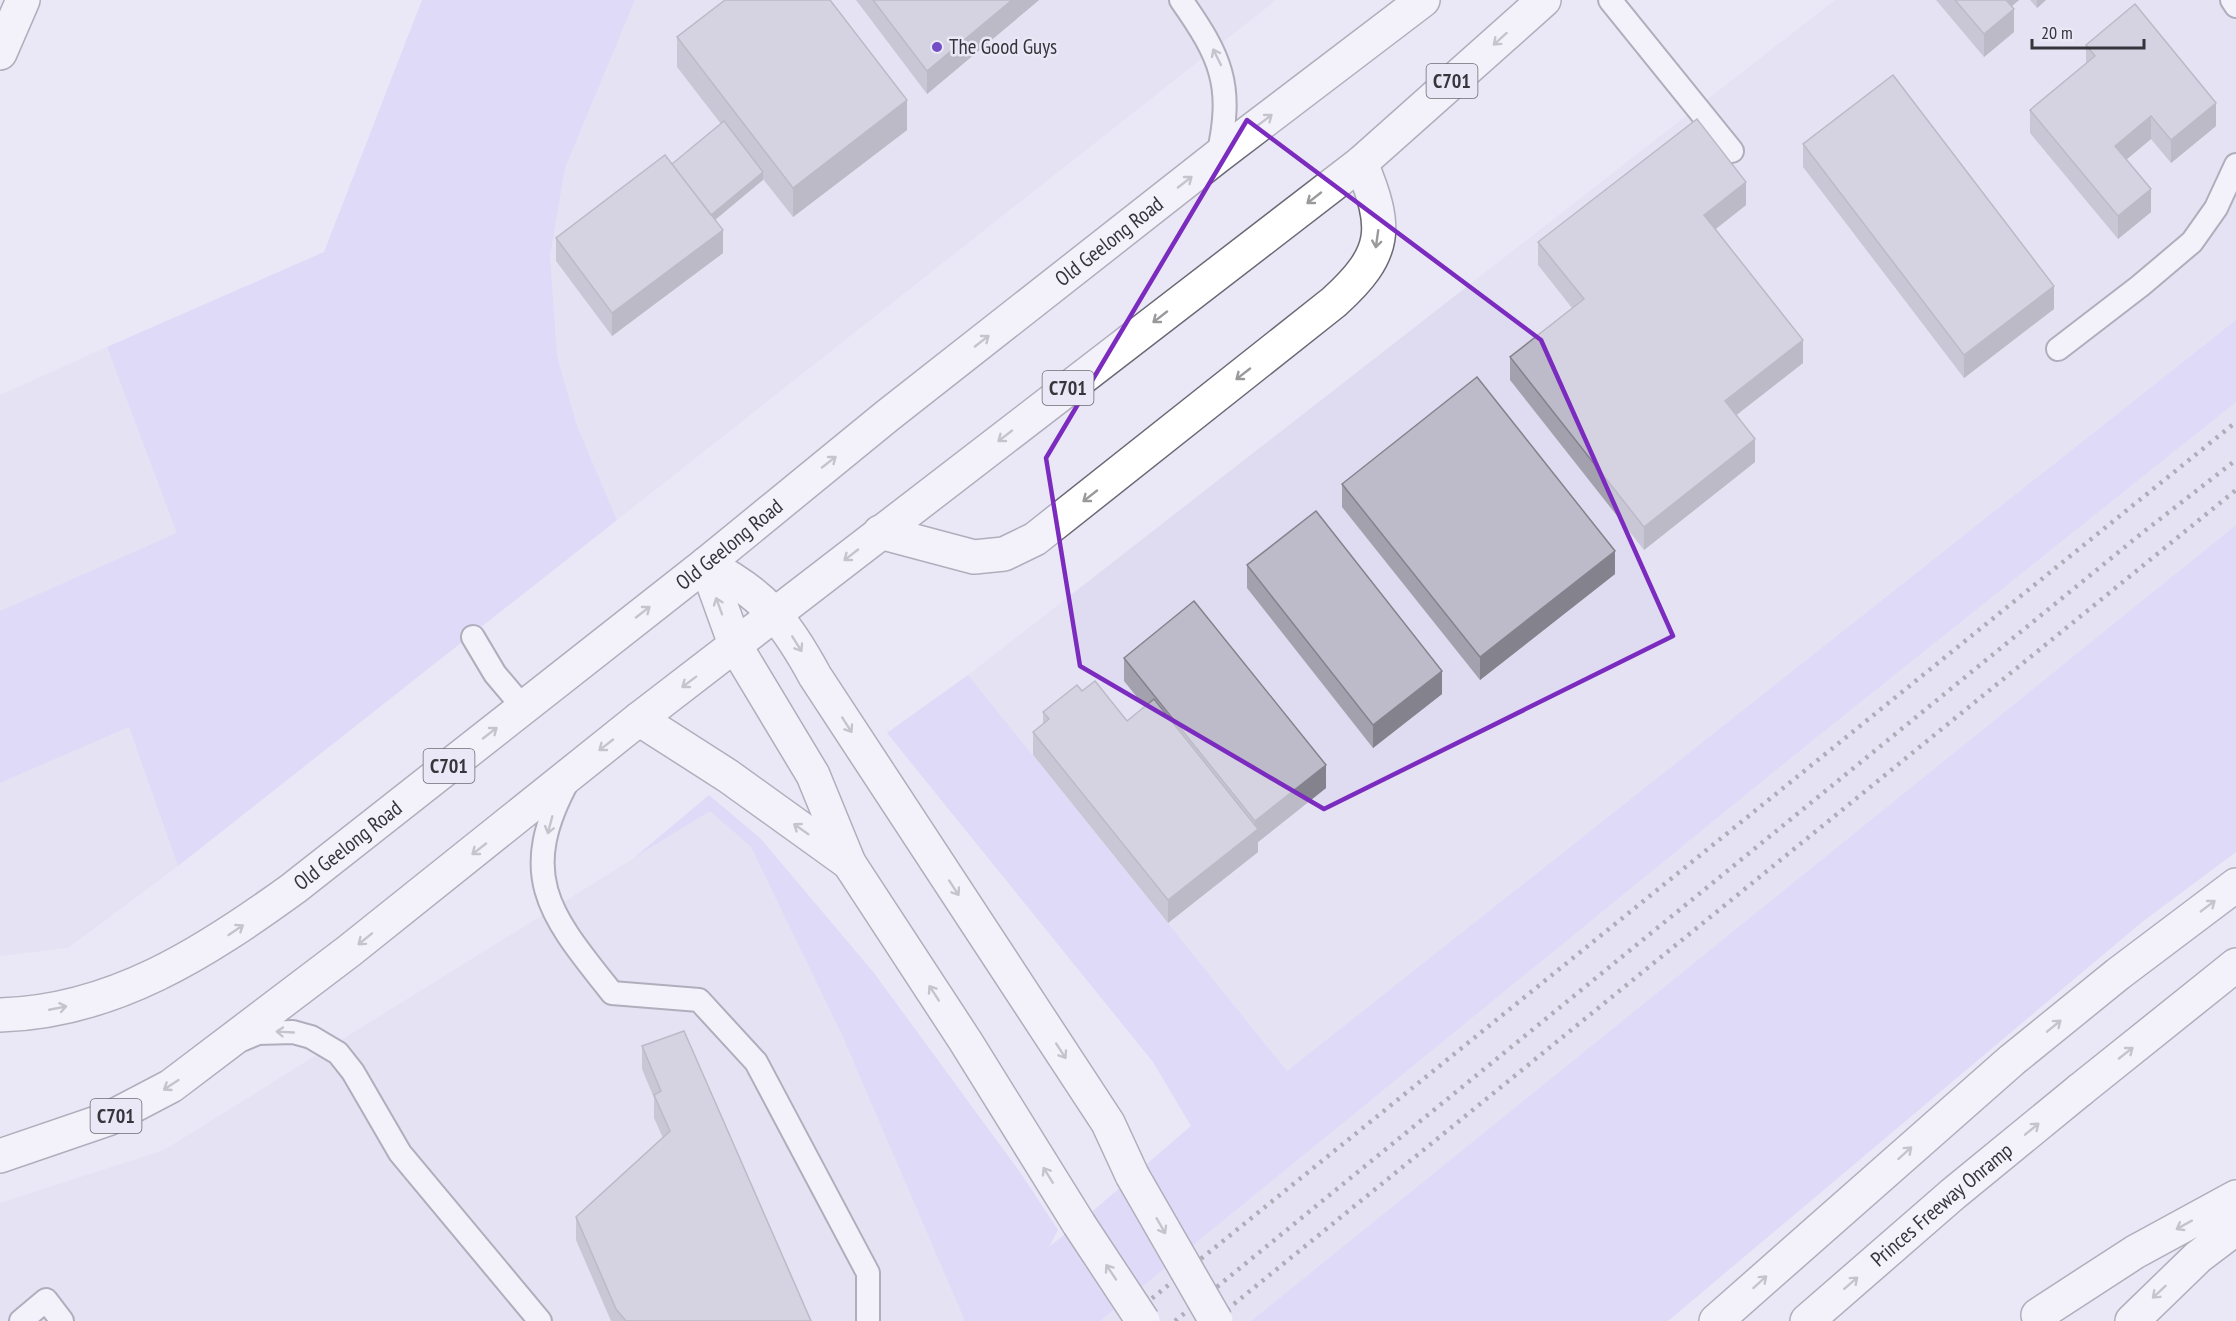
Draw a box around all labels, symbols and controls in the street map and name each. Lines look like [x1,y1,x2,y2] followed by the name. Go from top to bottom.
[2032,12,2144,50] scale bar
[2041,21,2073,44] text: 20 m
[1493,32,1508,46] one-way arrow
[949,33,1057,60] place label: The Good Guys
[930,40,944,54] marker: The Good Guys
[1210,49,1222,67] one-way arrow
[1426,64,1478,98] road number: C701
[1257,114,1273,127] one-way arrow
[1176,175,1192,188] one-way arrow
[1049,190,1168,292] street label: Old Geelong Road
[1307,192,1323,205] one-way arrow
[1372,229,1383,248] one-way arrow
[1152,311,1168,324] one-way arrow
[974,335,990,348] one-way arrow
[1235,368,1251,381] one-way arrow
[1042,371,1094,405] road number: C701
[998,430,1014,442] one-way arrow
[820,456,836,469] one-way arrow
[1083,489,1099,502] one-way arrow
[670,493,788,596] street label: Old Geelong Road
[843,549,859,562] one-way arrow
[713,597,724,616] one-way arrow
[635,606,651,619] one-way arrow
[791,635,803,652] one-way arrow
[681,675,697,688] one-way arrow
[840,716,853,733] one-way arrow
[482,726,498,739] one-way arrow
[598,739,614,752] one-way arrow
[424,749,474,783] road number: C701
[288,794,407,896] street label: Old Geelong Road
[543,815,555,834] one-way arrow
[794,823,810,835] one-way arrow
[471,842,487,855] one-way arrow
[948,879,960,895] one-way arrow
[2199,900,2215,913] one-way arrow
[228,923,245,936] one-way arrow
[357,932,373,945] one-way arrow
[928,986,940,1002] one-way arrow
[48,1002,67,1013] one-way arrow
[2046,1020,2062,1033] one-way arrow
[275,1027,295,1038] one-way arrow
[1055,1042,1067,1058] one-way arrow
[2118,1047,2134,1060] one-way arrow
[164,1079,180,1091] one-way arrow
[90,1099,142,1133] road number: C701
[2024,1122,2039,1136] one-way arrow
[1865,1137,2018,1272] street label: Princes Freeway Onramp
[1897,1146,1912,1160] one-way arrow
[1041,1166,1054,1183] one-way arrow
[1155,1217,1167,1234] one-way arrow
[2176,1220,2194,1231] one-way arrow
[1105,1265,1117,1281] one-way arrow
[1752,1275,1767,1289] one-way arrow
[1843,1276,1859,1289] one-way arrow
[2152,1285,2167,1300] one-way arrow

